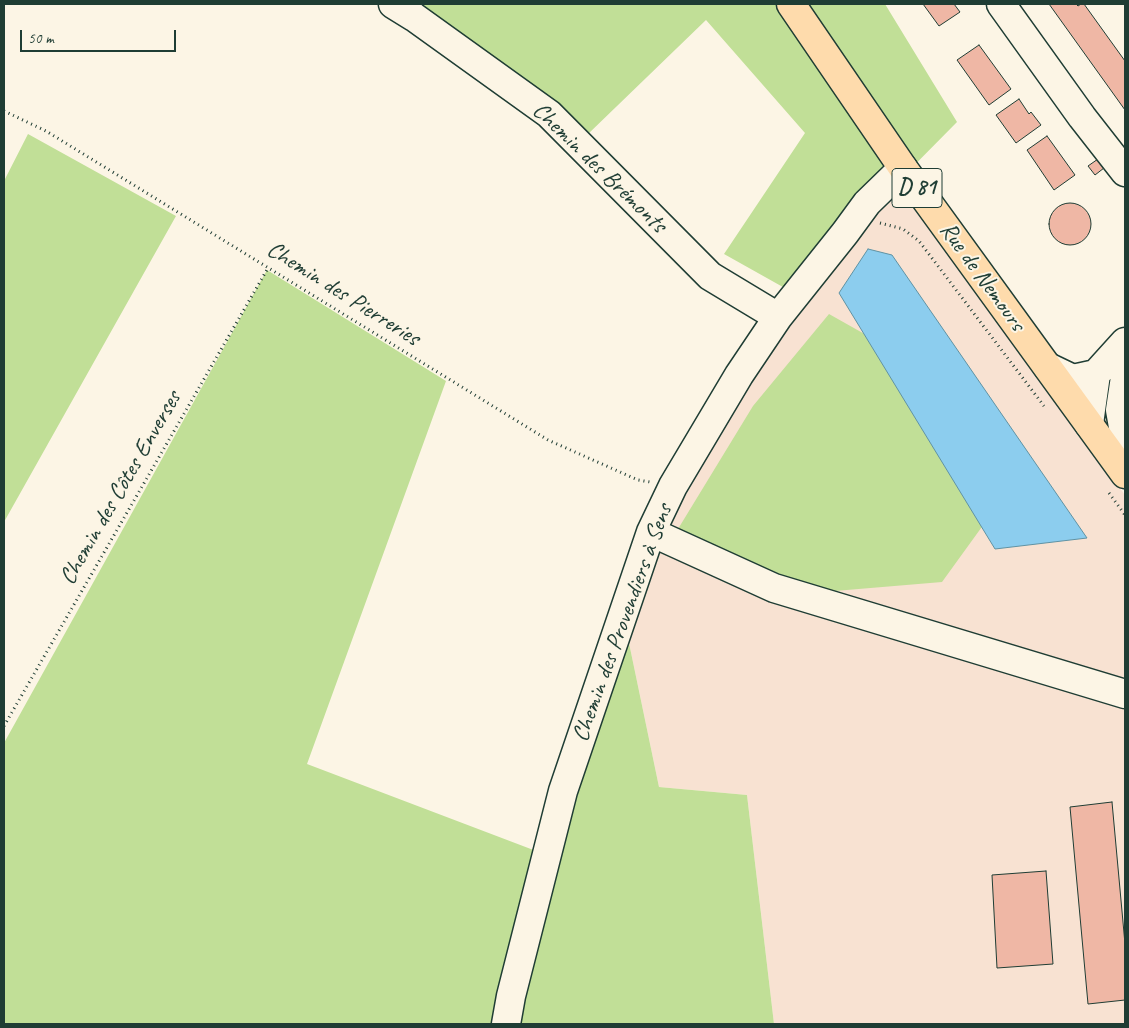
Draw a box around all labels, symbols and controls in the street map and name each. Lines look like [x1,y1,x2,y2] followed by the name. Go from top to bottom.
[22,20,179,52] scale bar
[28,29,54,48] text: 50 m
[526,97,672,239] street label: Chemin des Brémonts
[892,168,942,208] road number: D 81
[933,217,1031,337] street label: Rue de Nemours
[261,235,425,353] street label: Chemin des Pierreries
[54,386,188,590] street label: Chemin des Côtes Enverses
[567,500,679,746] street label: Chemin des Provendiers à Sens

